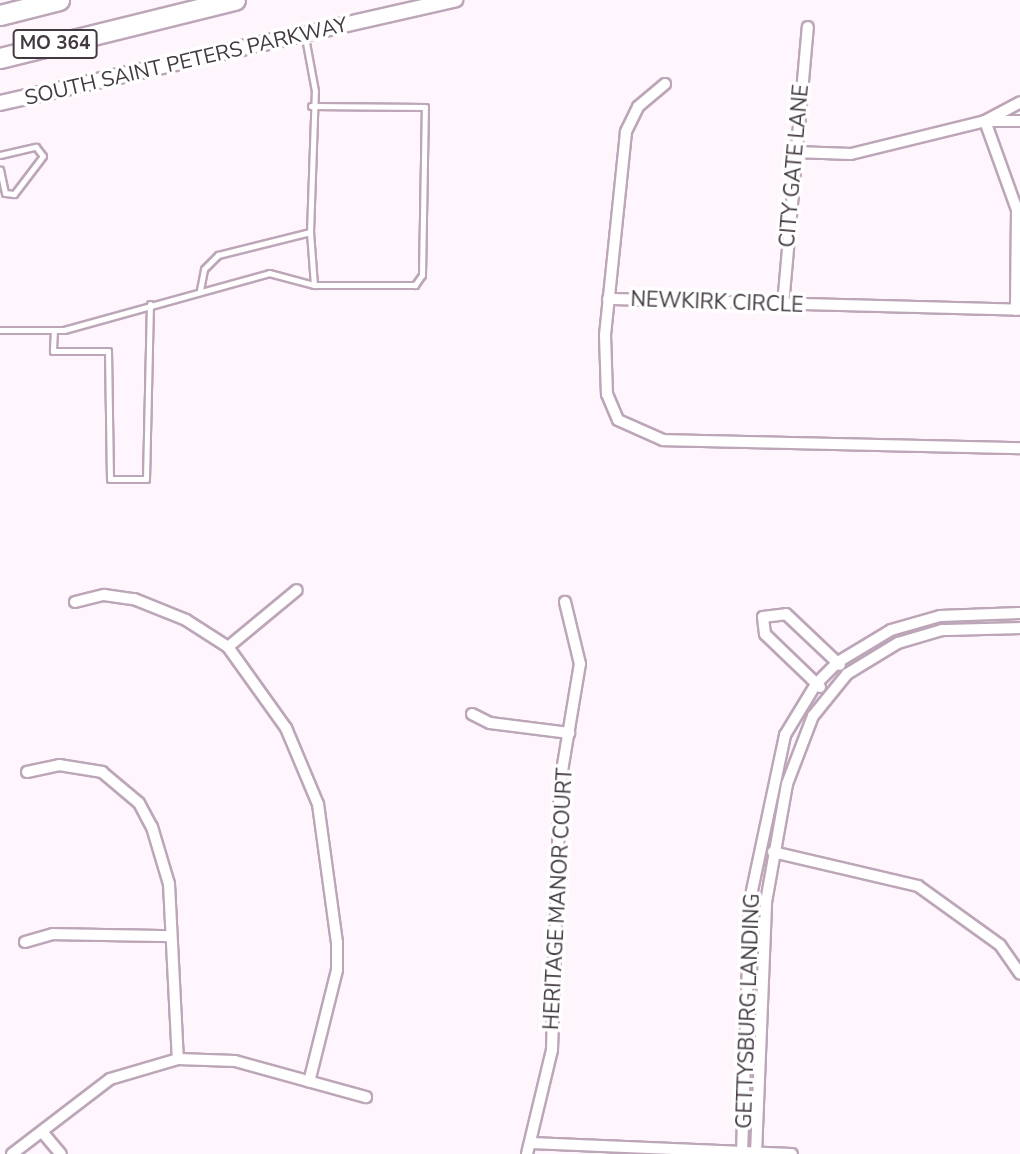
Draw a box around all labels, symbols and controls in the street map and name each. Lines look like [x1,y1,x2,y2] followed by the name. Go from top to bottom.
[22,12,350,110] street label: SOUTH SAINT PETERS PARKWAY
[11,28,99,60] road number: MO 364
[774,83,814,249] street label: CITY GATE LANE
[630,286,804,318] street label: NEWKIRK CIRCLE
[539,767,577,1031] street label: HERITAGE MANOR COURT
[731,893,765,1129] street label: GETTYSBURG LANDING

